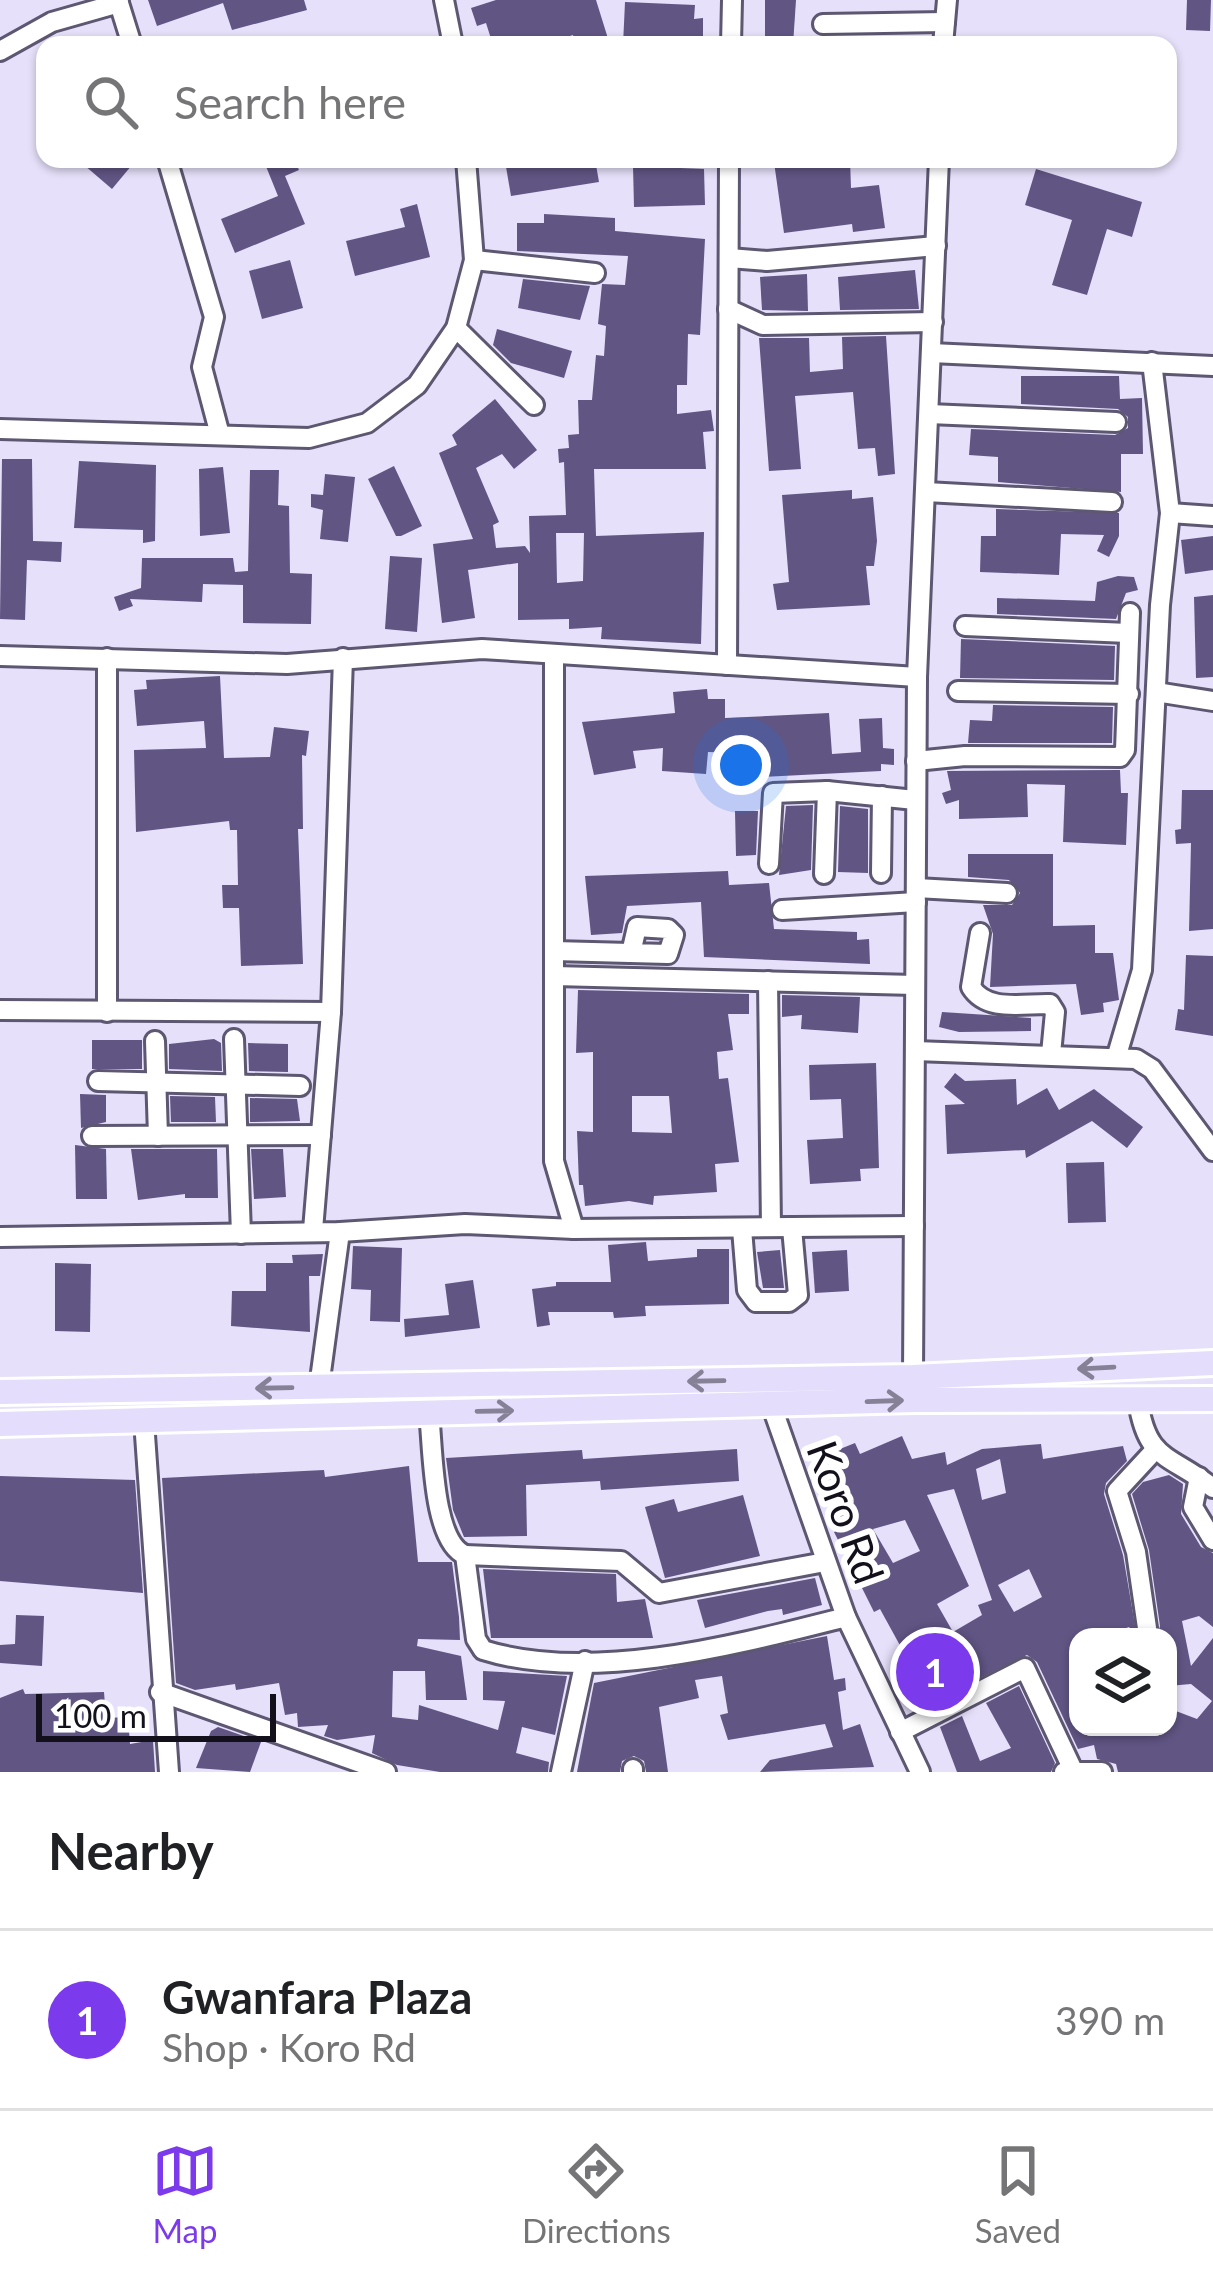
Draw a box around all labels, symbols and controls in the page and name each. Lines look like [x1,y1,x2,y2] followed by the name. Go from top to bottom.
[36,36,1177,168] search box
[78,69,144,135] icon: search
[174,75,406,129] text: Search here
[711,735,771,795] your location
[1077,1357,1116,1380] one-way arrow
[687,1369,726,1392] one-way arrow
[255,1376,294,1399] one-way arrow
[865,1390,904,1413] one-way arrow
[475,1400,514,1423] one-way arrow
[797,1434,895,1590] street label: Koro Rd
[896,1627,974,1717] pin: 1
[1069,1628,1177,1736] map controls
[1069,1628,1177,1736] button: layers
[36,1688,276,1741] scale bar
[54,1695,147,1735] text: 100 m
[48,1820,214,1881] text: Nearby
[162,1970,472,2024] text: Gwanfara Plaza
[76,1997,98,2043] text: 1
[1055,1997,1165,2043] text: 390 m
[162,2024,416,2070] text: Shop · Koro Rd
[152,2138,218,2250] tab: Map
[522,2138,671,2250] tab: Directions
[975,2138,1061,2250] tab: Saved

